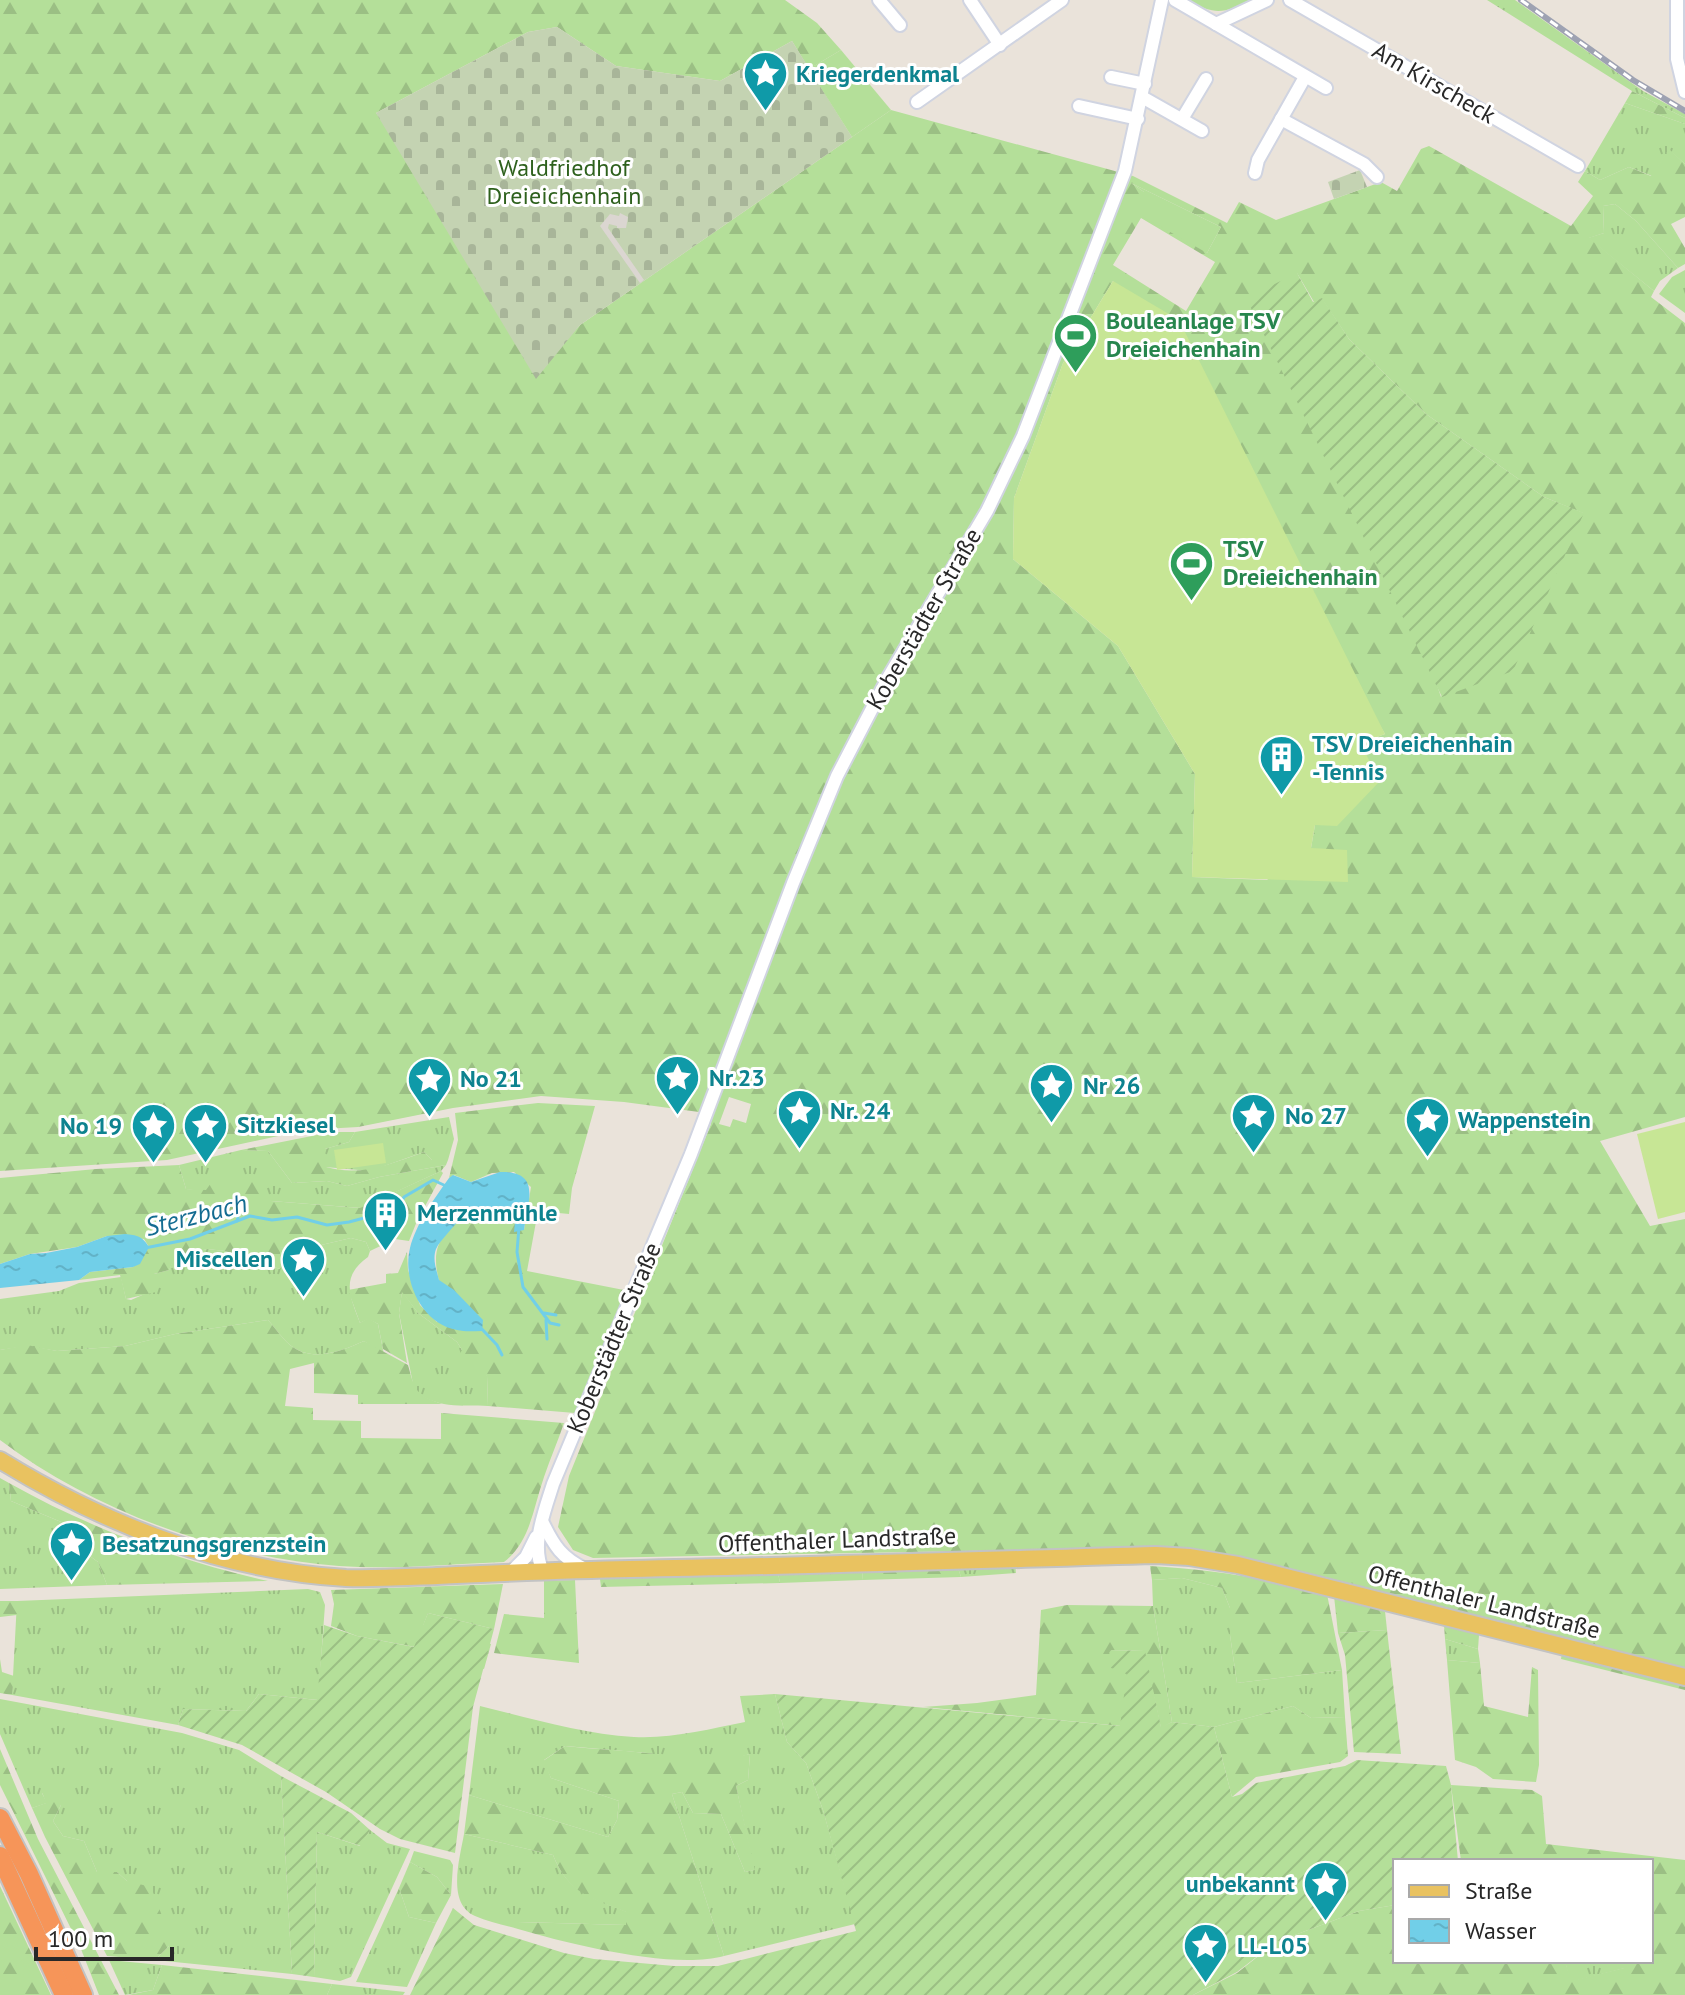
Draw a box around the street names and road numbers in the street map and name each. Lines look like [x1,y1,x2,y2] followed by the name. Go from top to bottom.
[1367,35,1502,131] street label: Am Kirscheck
[859,522,988,715] street label: Koberstädter Straße
[559,1238,668,1438] street label: Koberstädter Straße
[717,1520,957,1559] street label: Offenthaler Landstraße
[1365,1558,1603,1645] street label: Offenthaler Landstraße

